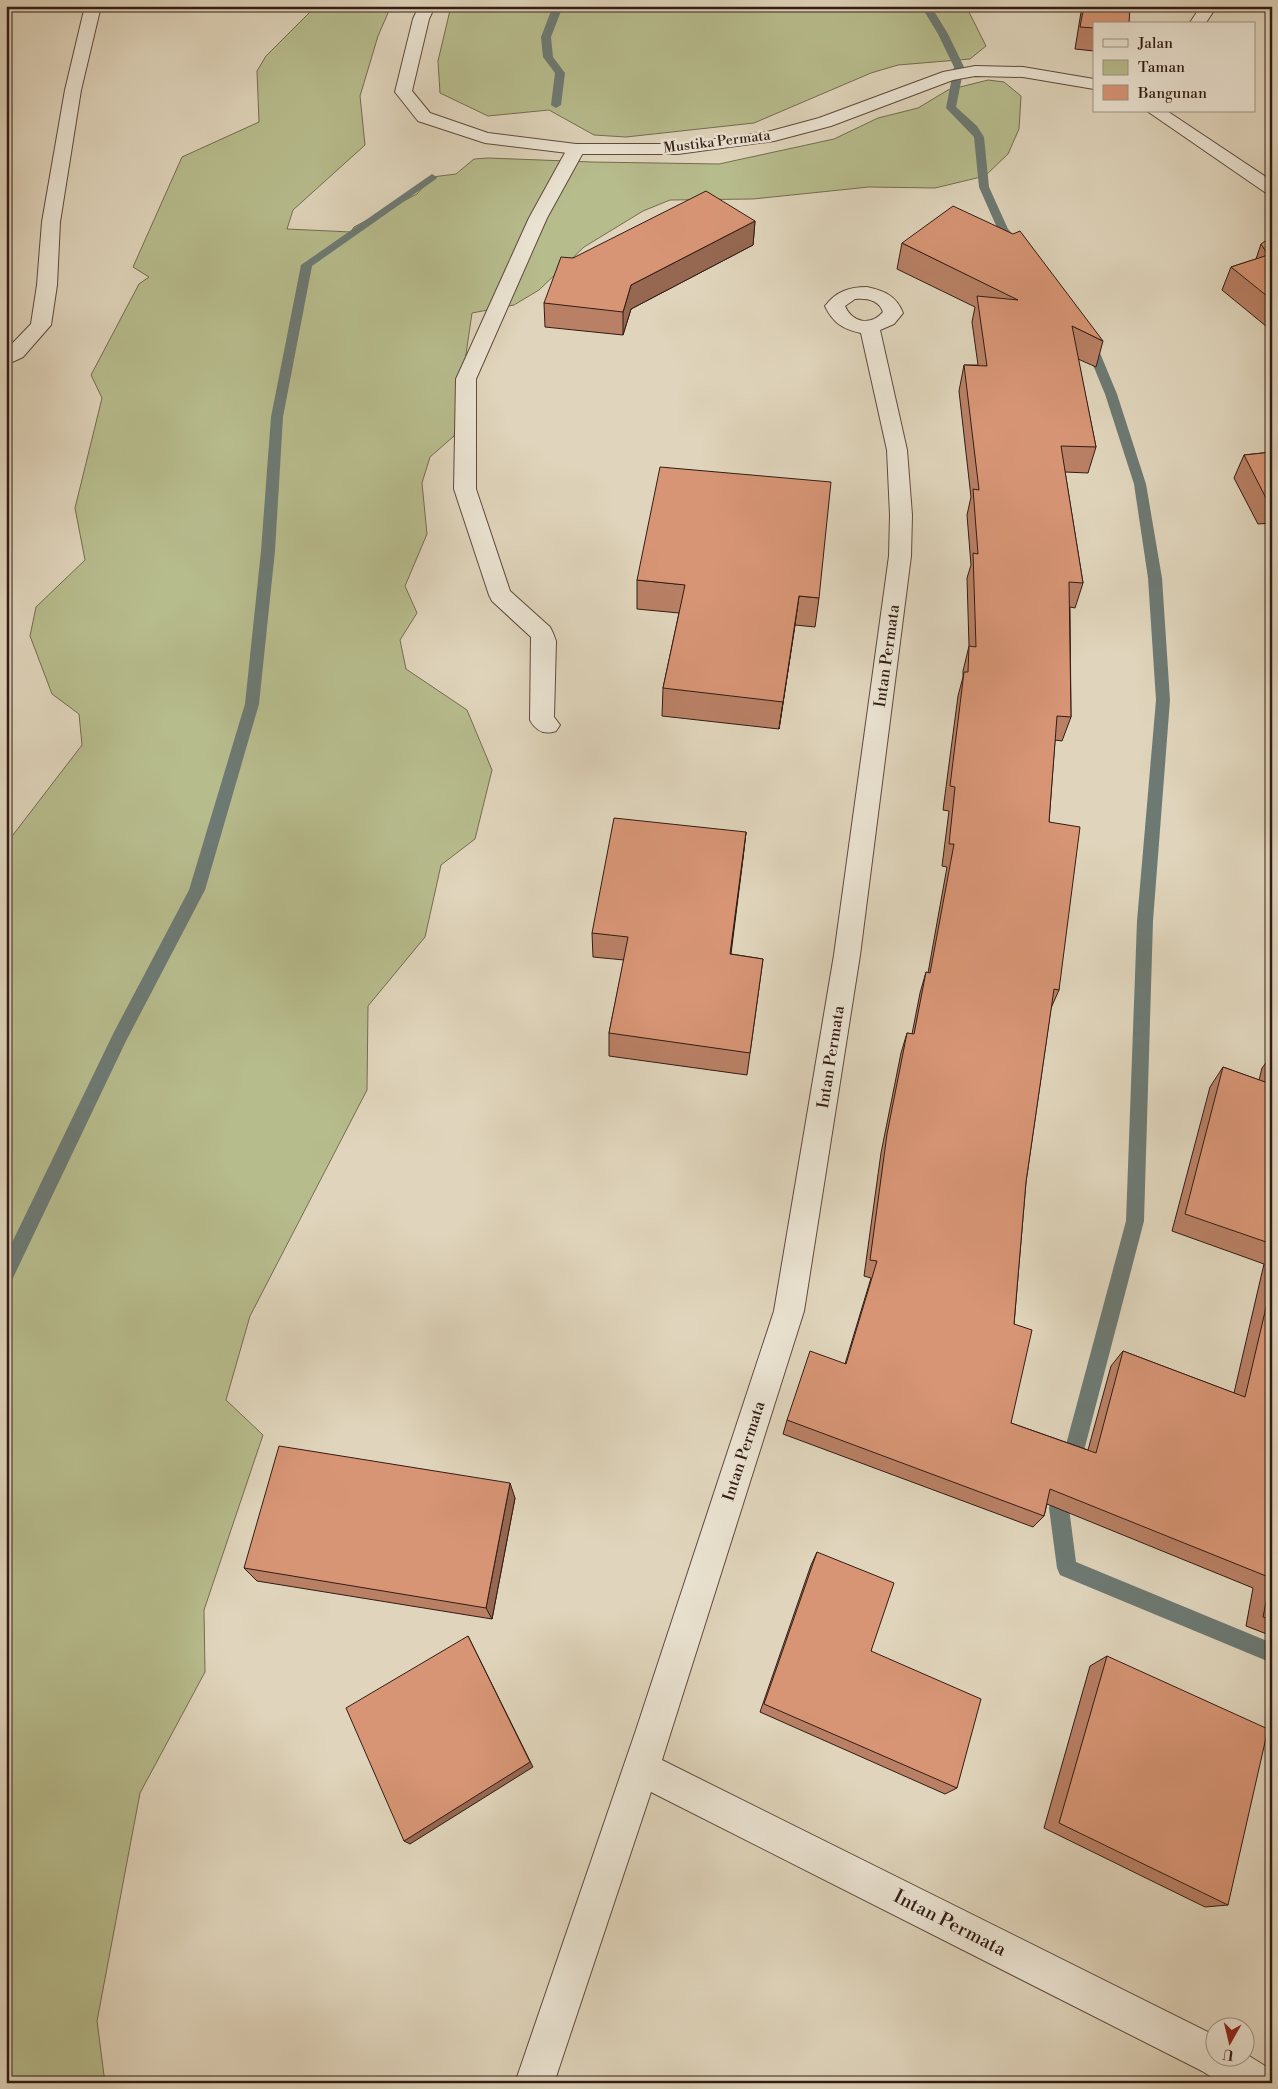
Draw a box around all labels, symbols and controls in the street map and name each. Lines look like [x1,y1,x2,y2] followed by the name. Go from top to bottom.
[1093,22,1256,112] legend
[1137,34,1173,53] text: Jalan
[1138,58,1185,77] text: Taman
[1137,84,1207,103] text: Bangunan
[663,126,772,157] street label: Mustika Permata
[870,602,904,709] street label: Intan Permata
[813,1003,849,1110] street label: Intan Permata
[718,1398,770,1503] street label: Intan Permata
[890,1884,1011,1962] street label: Intan Permata
[1206,2016,1256,2066] north arrow
[1222,2044,1235,2064] text: U

